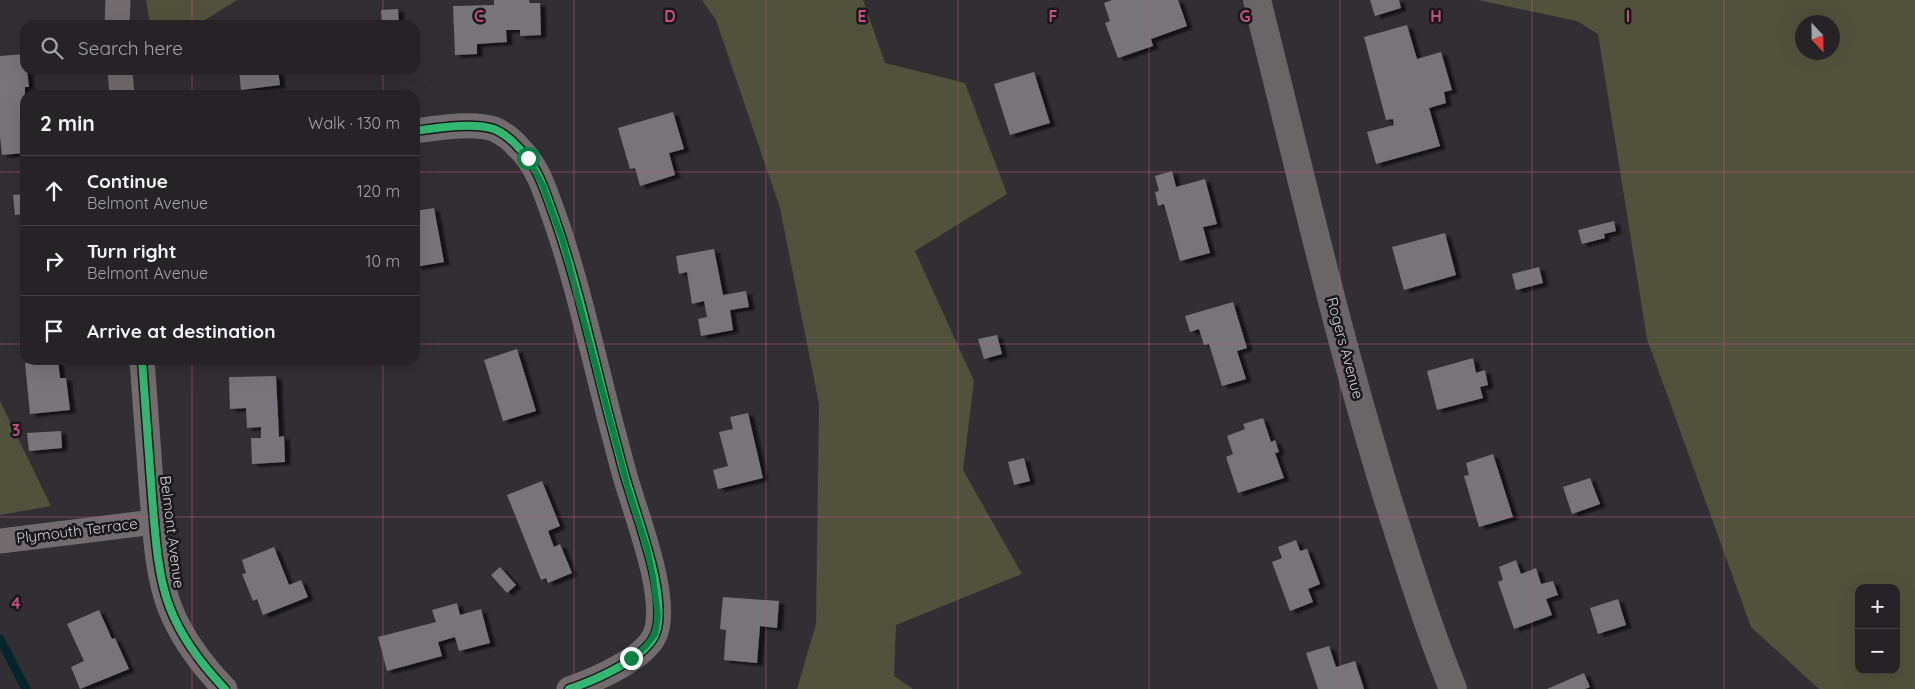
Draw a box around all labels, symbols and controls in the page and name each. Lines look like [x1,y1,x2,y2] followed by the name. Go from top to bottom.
[474,6,484,26] text: C
[664,6,676,26] text: D
[857,6,867,26] text: E
[1049,6,1058,26] text: F
[1239,6,1251,26] text: G
[1430,6,1442,26] text: H
[1626,6,1630,26] text: I
[1795,15,1840,60] north arrow
[20,20,420,75] search box
[38,34,66,62] icon: search
[78,36,183,60] text: Search here
[40,110,95,136] text: 2 min
[308,113,400,133] text: Walk · 130 m
[517,147,540,170] route start
[87,169,168,193] text: Continue
[40,177,68,205] icon: ahead
[357,181,400,201] text: 120 m
[87,193,208,213] text: Belmont Avenue
[87,239,176,263] text: Turn right
[40,247,68,275] icon: right
[366,251,400,271] text: 10 m
[87,263,208,283] text: Belmont Avenue
[1323,295,1368,401] street label: Rogers Avenue
[40,317,68,345] icon: arrive
[87,319,276,343] text: Arrive at destination
[12,420,20,440] text: 3
[156,474,189,589] street label: Belmont Avenue
[15,514,139,547] street label: Plymouth Terrace
[1855,584,1900,674] map controls
[1855,584,1900,629] button: +
[11,593,21,613] text: 4
[1855,629,1900,674] button: −
[620,647,643,670] route end

